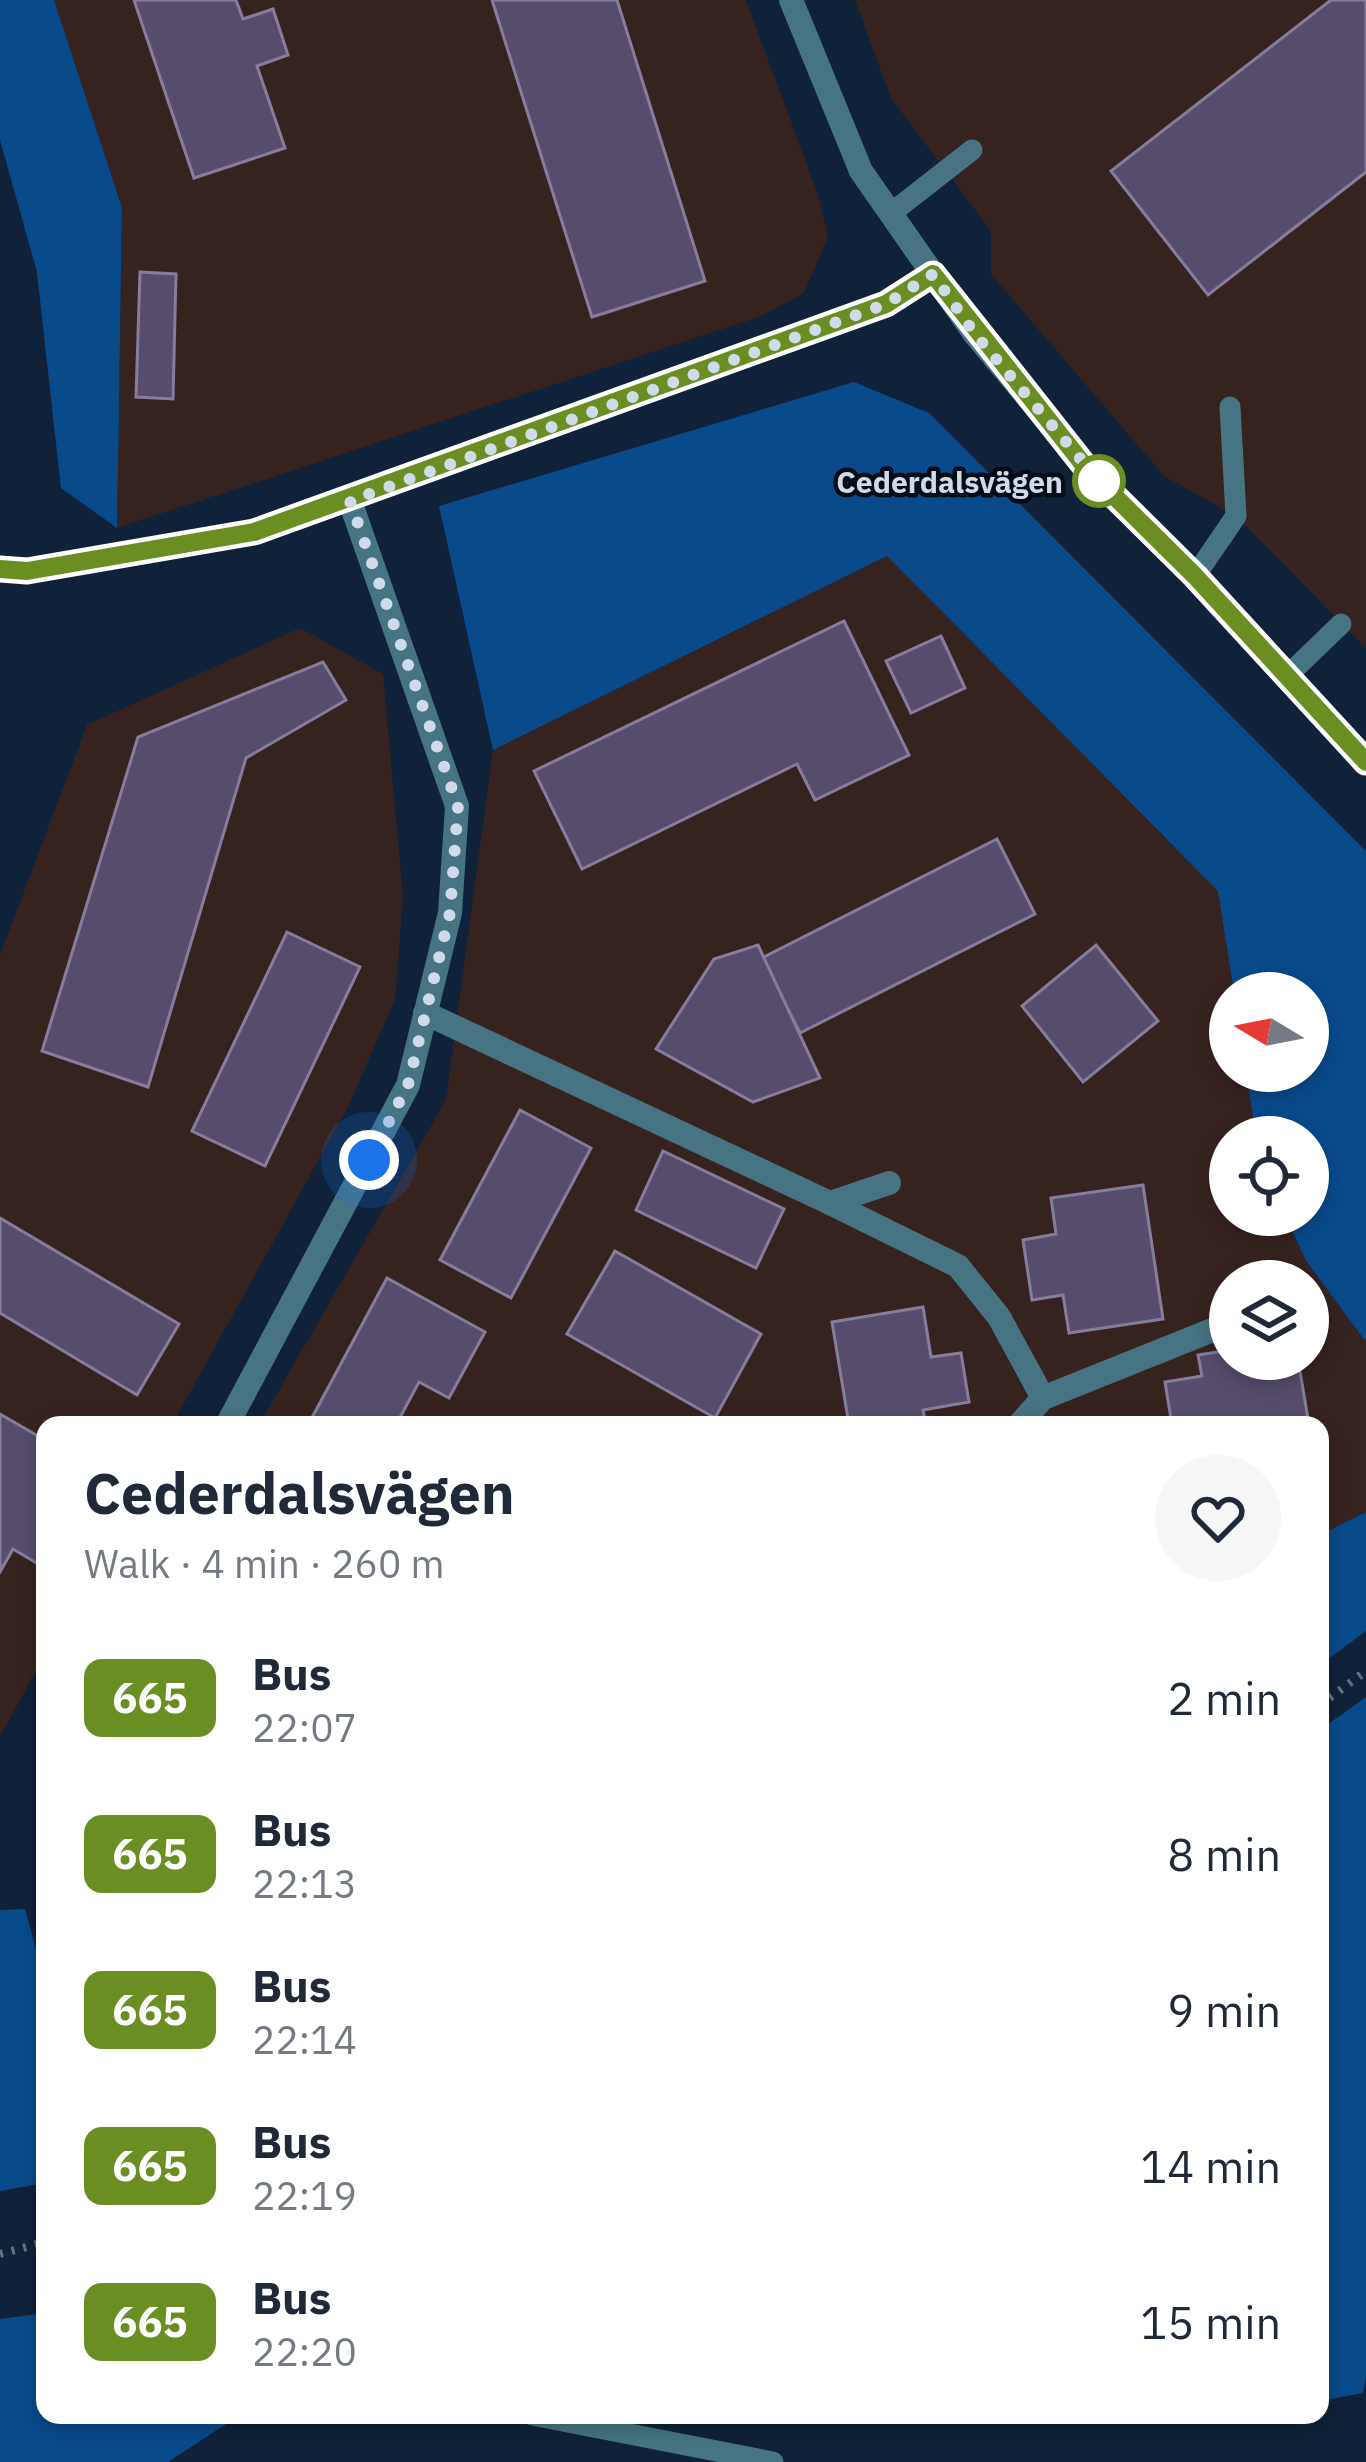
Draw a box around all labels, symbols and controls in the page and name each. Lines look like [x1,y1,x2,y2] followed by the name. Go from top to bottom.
[1074,456,1124,506] marker: Cederdalsvägen
[836,462,1063,501] place label: Cederdalsvägen
[1209,972,1329,1092] north arrow
[1209,972,1329,1380] map controls
[1209,1116,1329,1236] button: locate
[339,1130,399,1190] your location
[1209,1260,1329,1380] button: layers
[1155,1455,1281,1581] button: heart
[84,1456,515,1530] text: Cederdalsvägen
[84,1538,445,1589] text: Walk · 4 min · 260 m
[252,1644,332,1702] text: Bus
[1167,1669,1281,1727] text: 2 min
[112,1670,188,1725] text: 665
[252,1702,357,1753] text: 22:07
[252,1800,332,1858] text: Bus
[1167,1825,1281,1883] text: 8 min
[112,1826,188,1881] text: 665
[252,1858,357,1909] text: 22:13
[252,1956,332,2014] text: Bus
[1167,1981,1281,2039] text: 9 min
[112,1982,188,2037] text: 665
[252,2014,357,2065] text: 22:14
[252,2112,332,2170] text: Bus
[1140,2137,1281,2195] text: 14 min
[112,2138,188,2193] text: 665
[252,2170,357,2221] text: 22:19
[252,2268,332,2326] text: Bus
[1140,2293,1281,2351] text: 15 min
[112,2294,188,2349] text: 665
[252,2326,357,2377] text: 22:20

